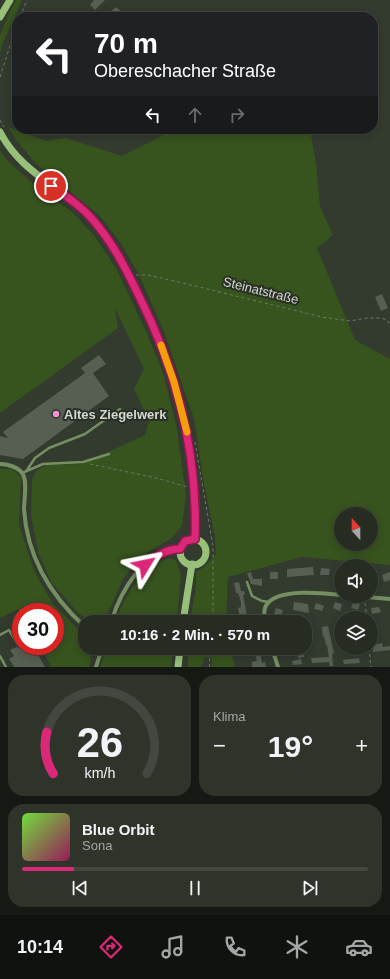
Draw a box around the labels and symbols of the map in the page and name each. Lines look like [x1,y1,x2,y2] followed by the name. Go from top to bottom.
[34,169,68,203] pin
[222,274,300,307] street label: Steinatstraße
[64,407,167,422] place label: Altes Ziegelwerk
[51,409,61,419] marker: Altes Ziegelwerk
[334,507,378,551] north arrow
[124,544,166,586] position arrow
[12,603,64,655] speed limit sign: 30

